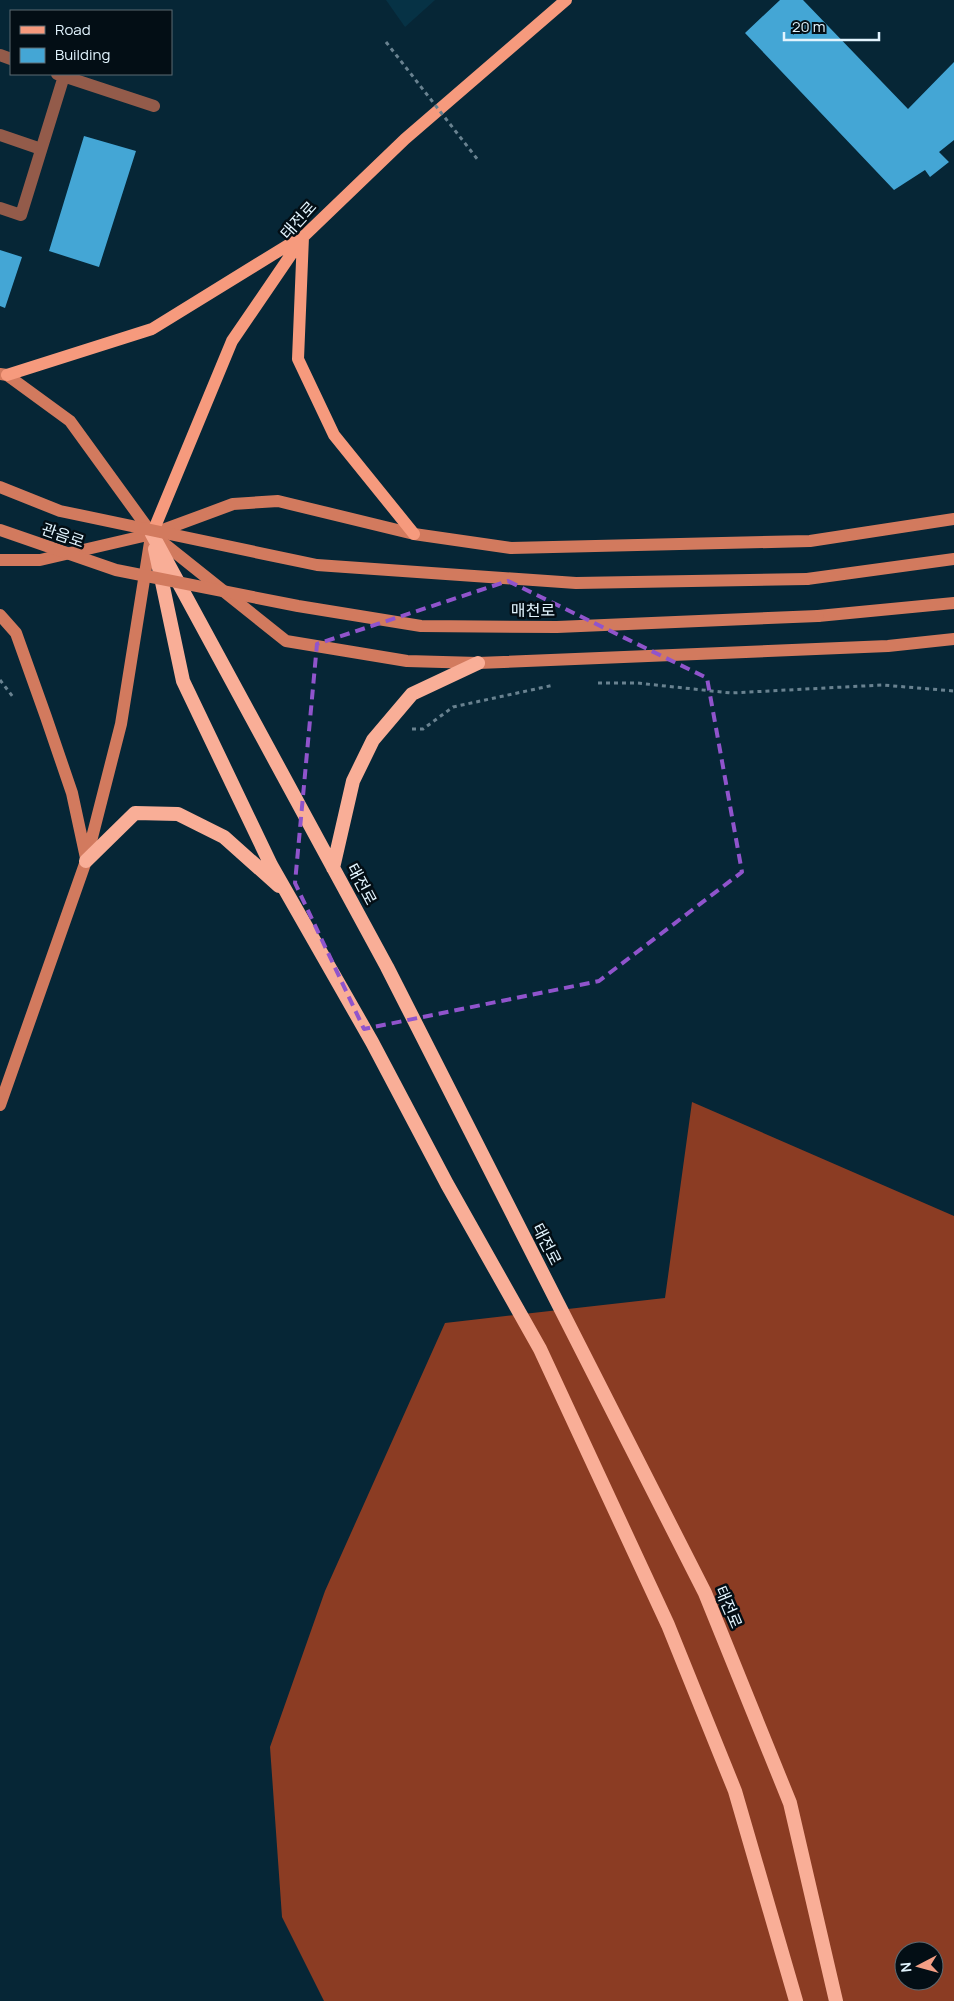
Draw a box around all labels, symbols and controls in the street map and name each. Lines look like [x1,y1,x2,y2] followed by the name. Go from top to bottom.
[10,10,172,75] legend
[784,10,879,42] scale bar
[792,16,825,37] text: 20 m
[55,19,91,40] text: Road
[55,44,110,65] text: Building
[275,196,321,244] street label: 태전로
[39,517,88,553] street label: 관음로
[511,599,555,621] street label: 매천로
[342,859,382,909] street label: 태전로
[527,1219,567,1269] street label: 태전로
[710,1582,748,1632] street label: 태전로
[894,1941,944,1991] north arrow
[896,1961,916,1973] text: N

